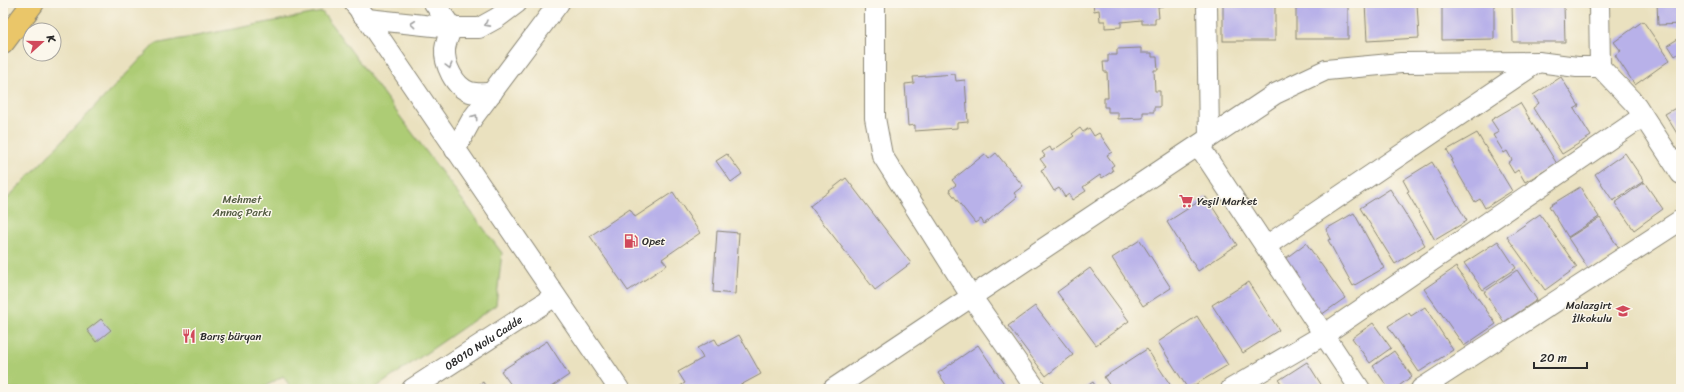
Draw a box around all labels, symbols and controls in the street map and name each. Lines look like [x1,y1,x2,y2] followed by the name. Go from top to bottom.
[484,19,491,26] one-way arrow
[410,20,416,29] one-way arrow
[22,22,62,62] north arrow
[40,31,61,46] text: K
[444,62,453,69] one-way arrow
[470,114,477,121] one-way arrow
[212,190,271,222] park label: Mehmet Annaç Parkı
[1197,192,1258,211] place label: Yeşil Market
[1178,193,1194,209] supermarket icon: Yeşil Market
[642,232,666,251] place label: Opet
[623,233,639,249] fuel station icon: Opet
[1566,296,1612,328] place label: Malazgirt İlkokulu
[1615,303,1631,319] school or university icon: Malazgirt İlkokulu
[441,310,527,376] street label: 08010 Nolu Cadde
[200,327,262,346] place label: Barış büryan
[181,328,197,344] restaurant icon: Barış büryan
[1534,344,1587,370] scale bar
[1540,347,1567,369] text: 20 m

